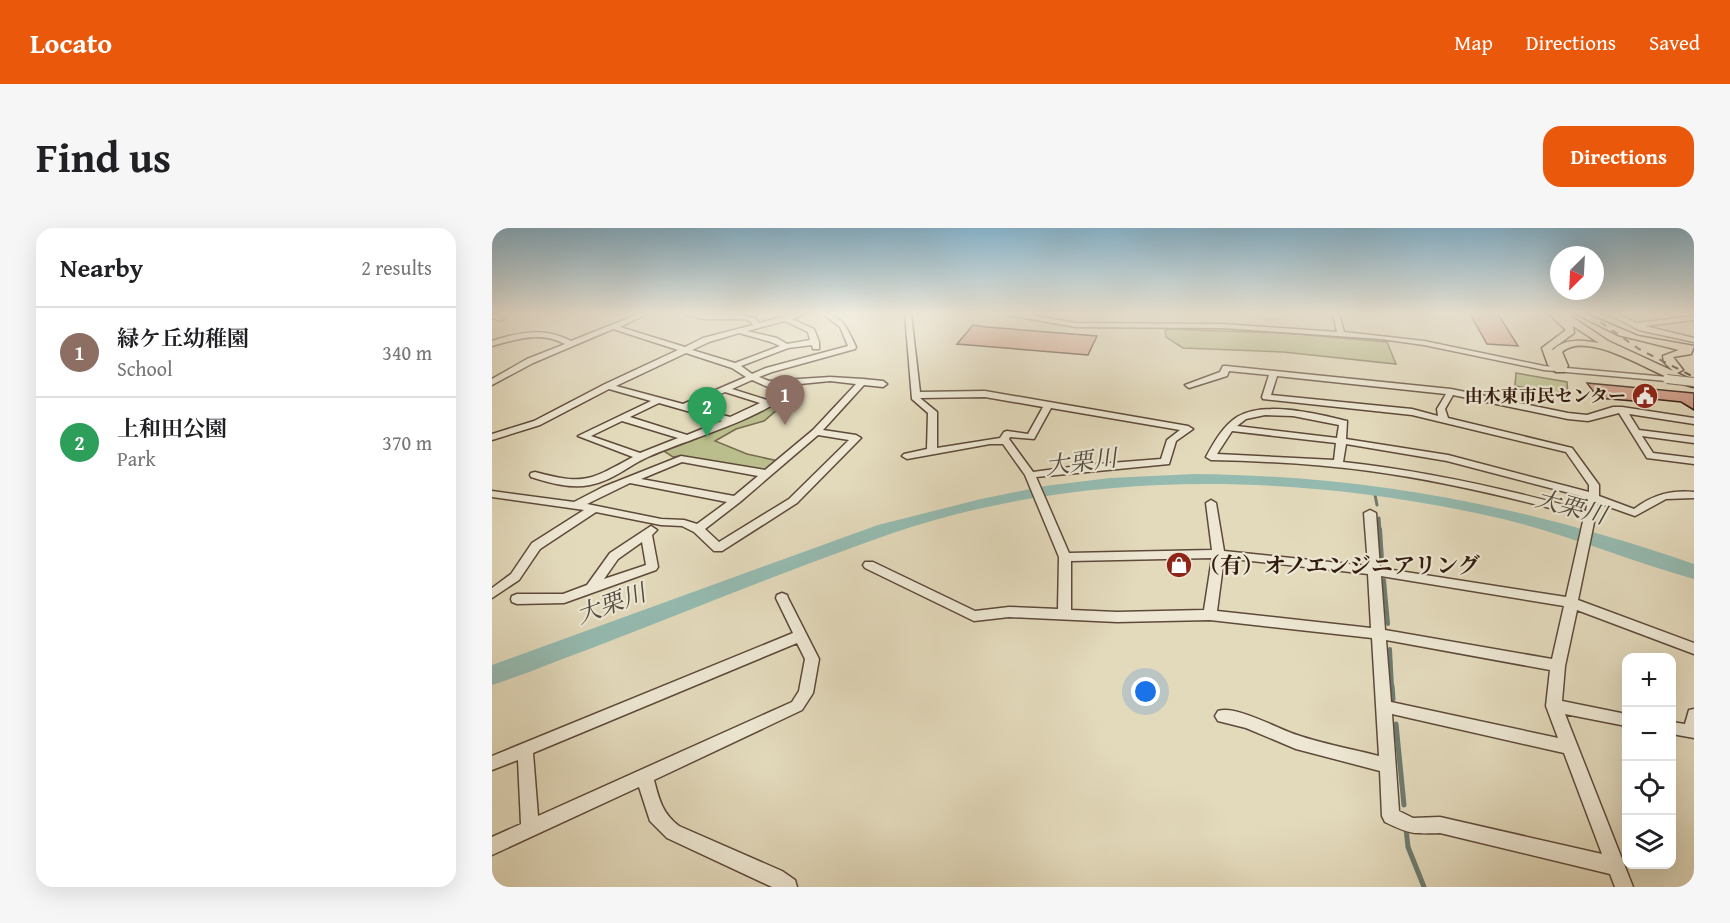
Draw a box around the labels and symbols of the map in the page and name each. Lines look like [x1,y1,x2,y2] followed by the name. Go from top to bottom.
[1550,246,1604,300] north arrow
[766,376,804,425] pin: 1
[1630,381,1660,411] public building icon: 由木東市民センター
[1465,382,1626,409] place label: 由木東市民センター
[688,388,726,437] pin: 2
[1043,439,1122,483] water label: 大栗川
[1532,480,1613,534] water label: 大栗川
[1198,549,1480,581] place label: （有）オノエンジニアリング
[1164,550,1194,580] shop icon: （有）オノエンジニアリング
[571,574,653,632] water label: 大栗川
[1131,677,1160,706] your location

